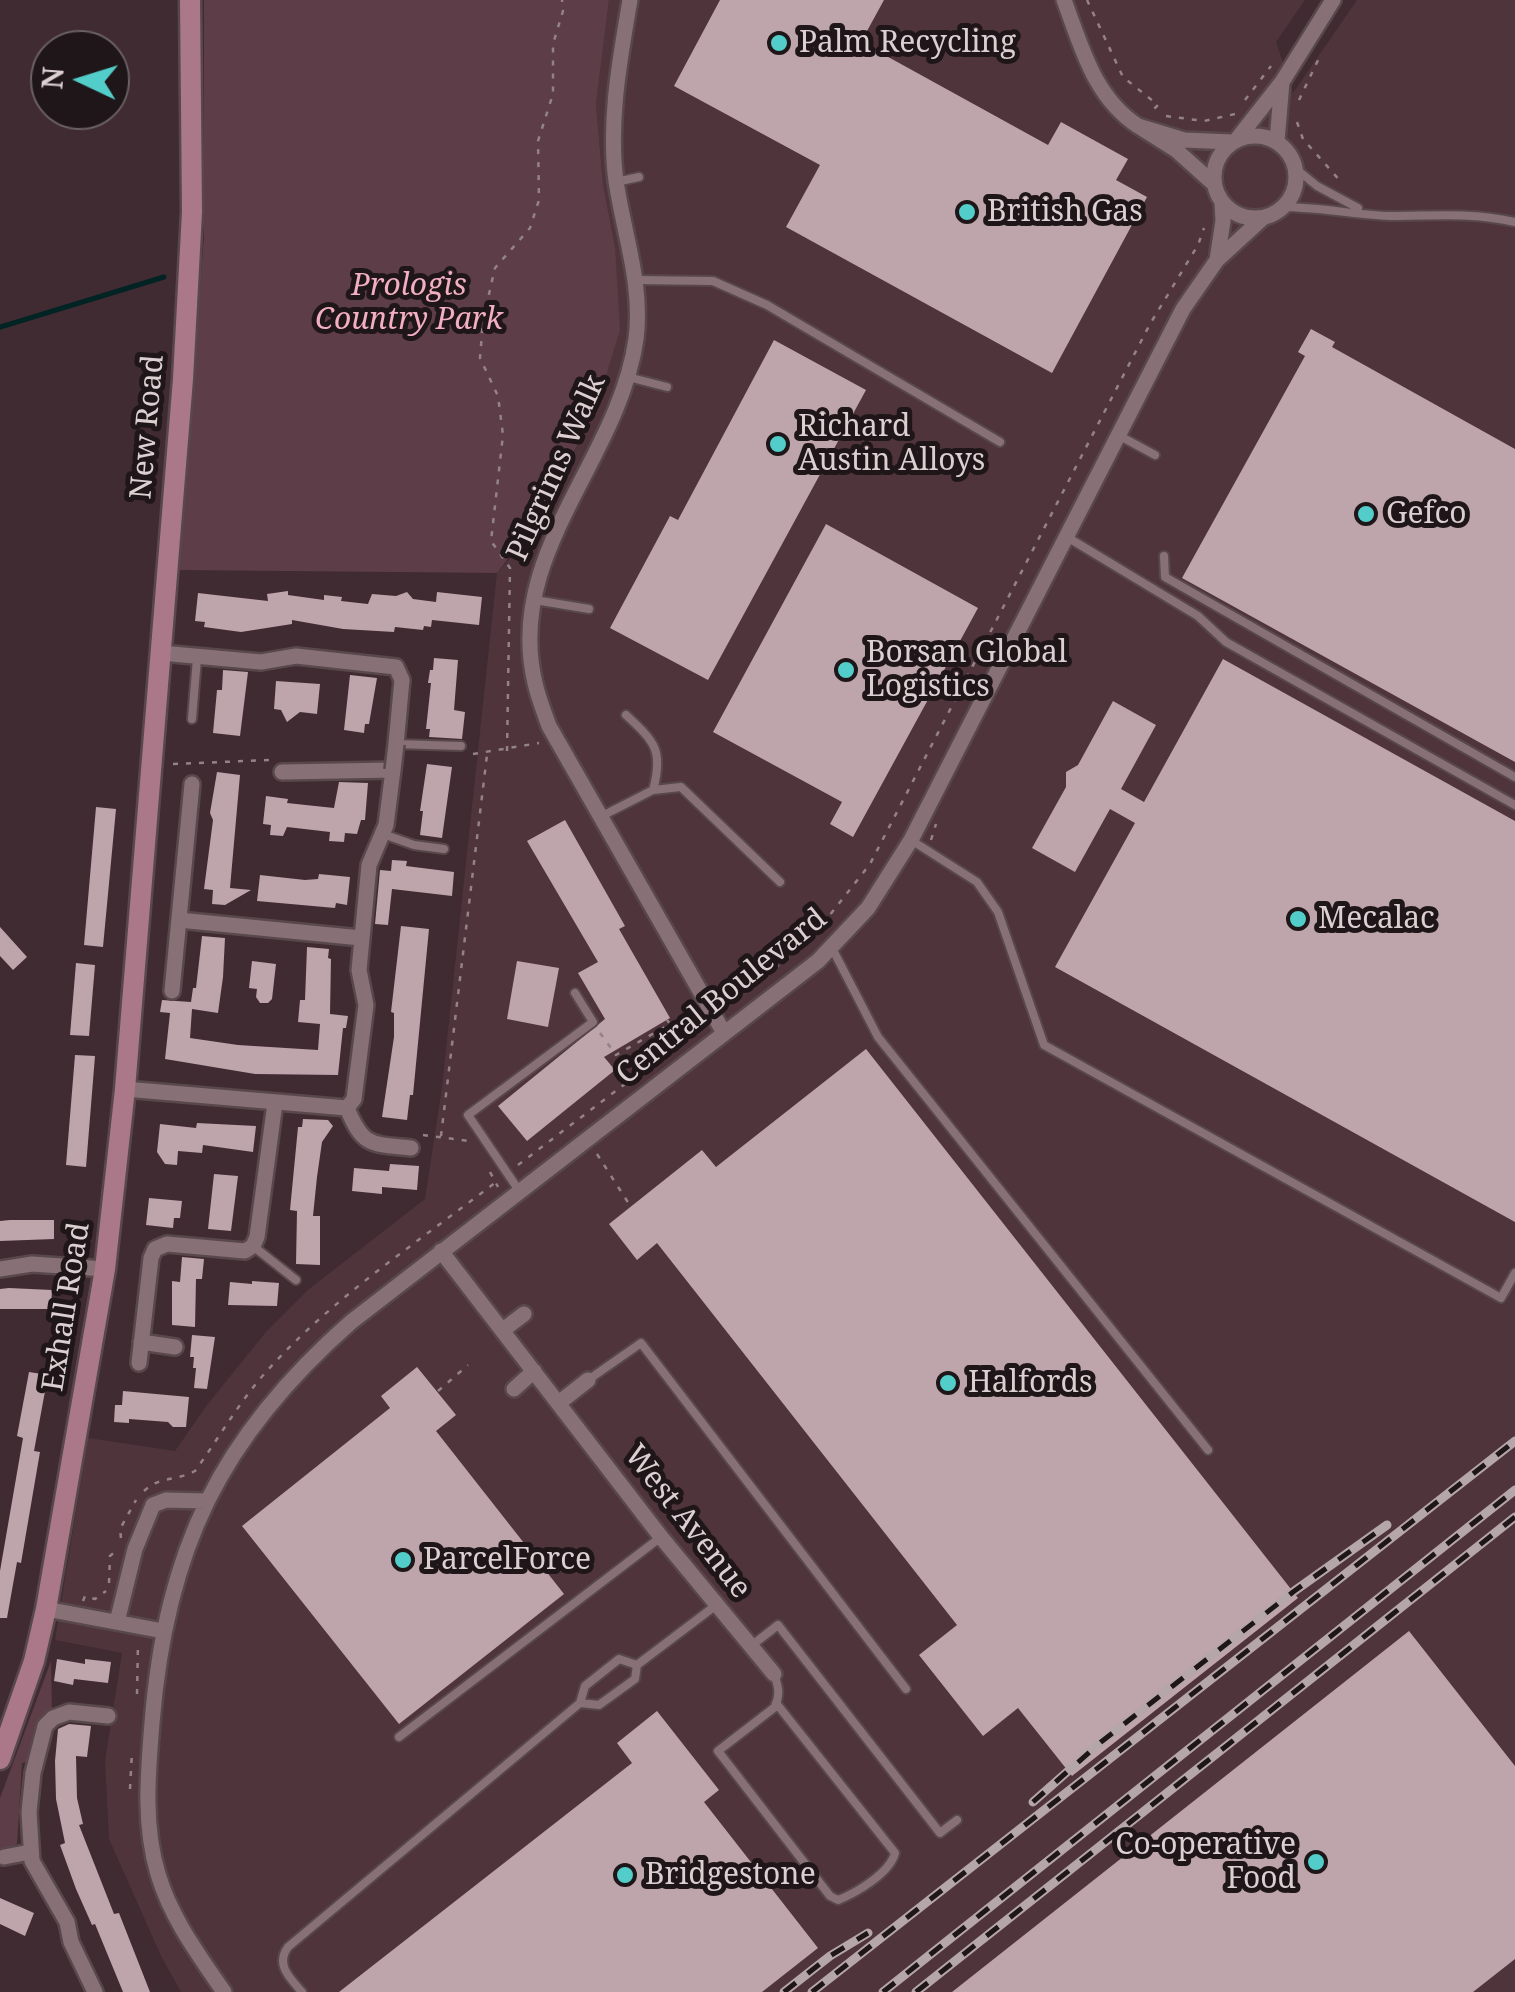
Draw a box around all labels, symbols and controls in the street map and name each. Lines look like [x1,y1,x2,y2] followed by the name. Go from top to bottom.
[799,25,1016,61] place label: Palm Recycling
[30,30,130,130] north arrow
[768,32,790,54] marker: Palm Recycling
[32,66,72,90] text: N
[987,194,1143,230] place label: British Gas
[956,201,978,223] marker: British Gas
[315,268,503,338] park label: Prologis Country Park
[124,353,172,501] street label: New Road
[500,369,614,567] street label: Pilgrims Walk
[798,409,985,480] place label: Richard Austin Alloys
[767,433,789,455] marker: Richard Austin Alloys
[1386,496,1467,532] place label: Gefco
[1355,503,1377,525] marker: Gefco
[866,635,1067,706] place label: Borsan Global Logistics
[835,659,857,681] marker: Borsan Global Logistics
[610,901,834,1093] street label: Central Boulevard
[1318,901,1435,937] place label: Mecalac
[1287,908,1309,930] marker: Mecalac
[36,1220,98,1394] street label: Exhall Road
[968,1365,1092,1401] place label: Halfords
[937,1372,959,1394] marker: Halfords
[616,1438,758,1606] street label: West Avenue
[423,1542,591,1578] place label: ParcelForce
[392,1549,414,1571] marker: ParcelForce
[1115,1827,1296,1898] place label: Co-operative Food
[1305,1851,1327,1873] marker: Co-operative Food
[645,1857,816,1893] place label: Bridgestone
[614,1864,636,1886] marker: Bridgestone

